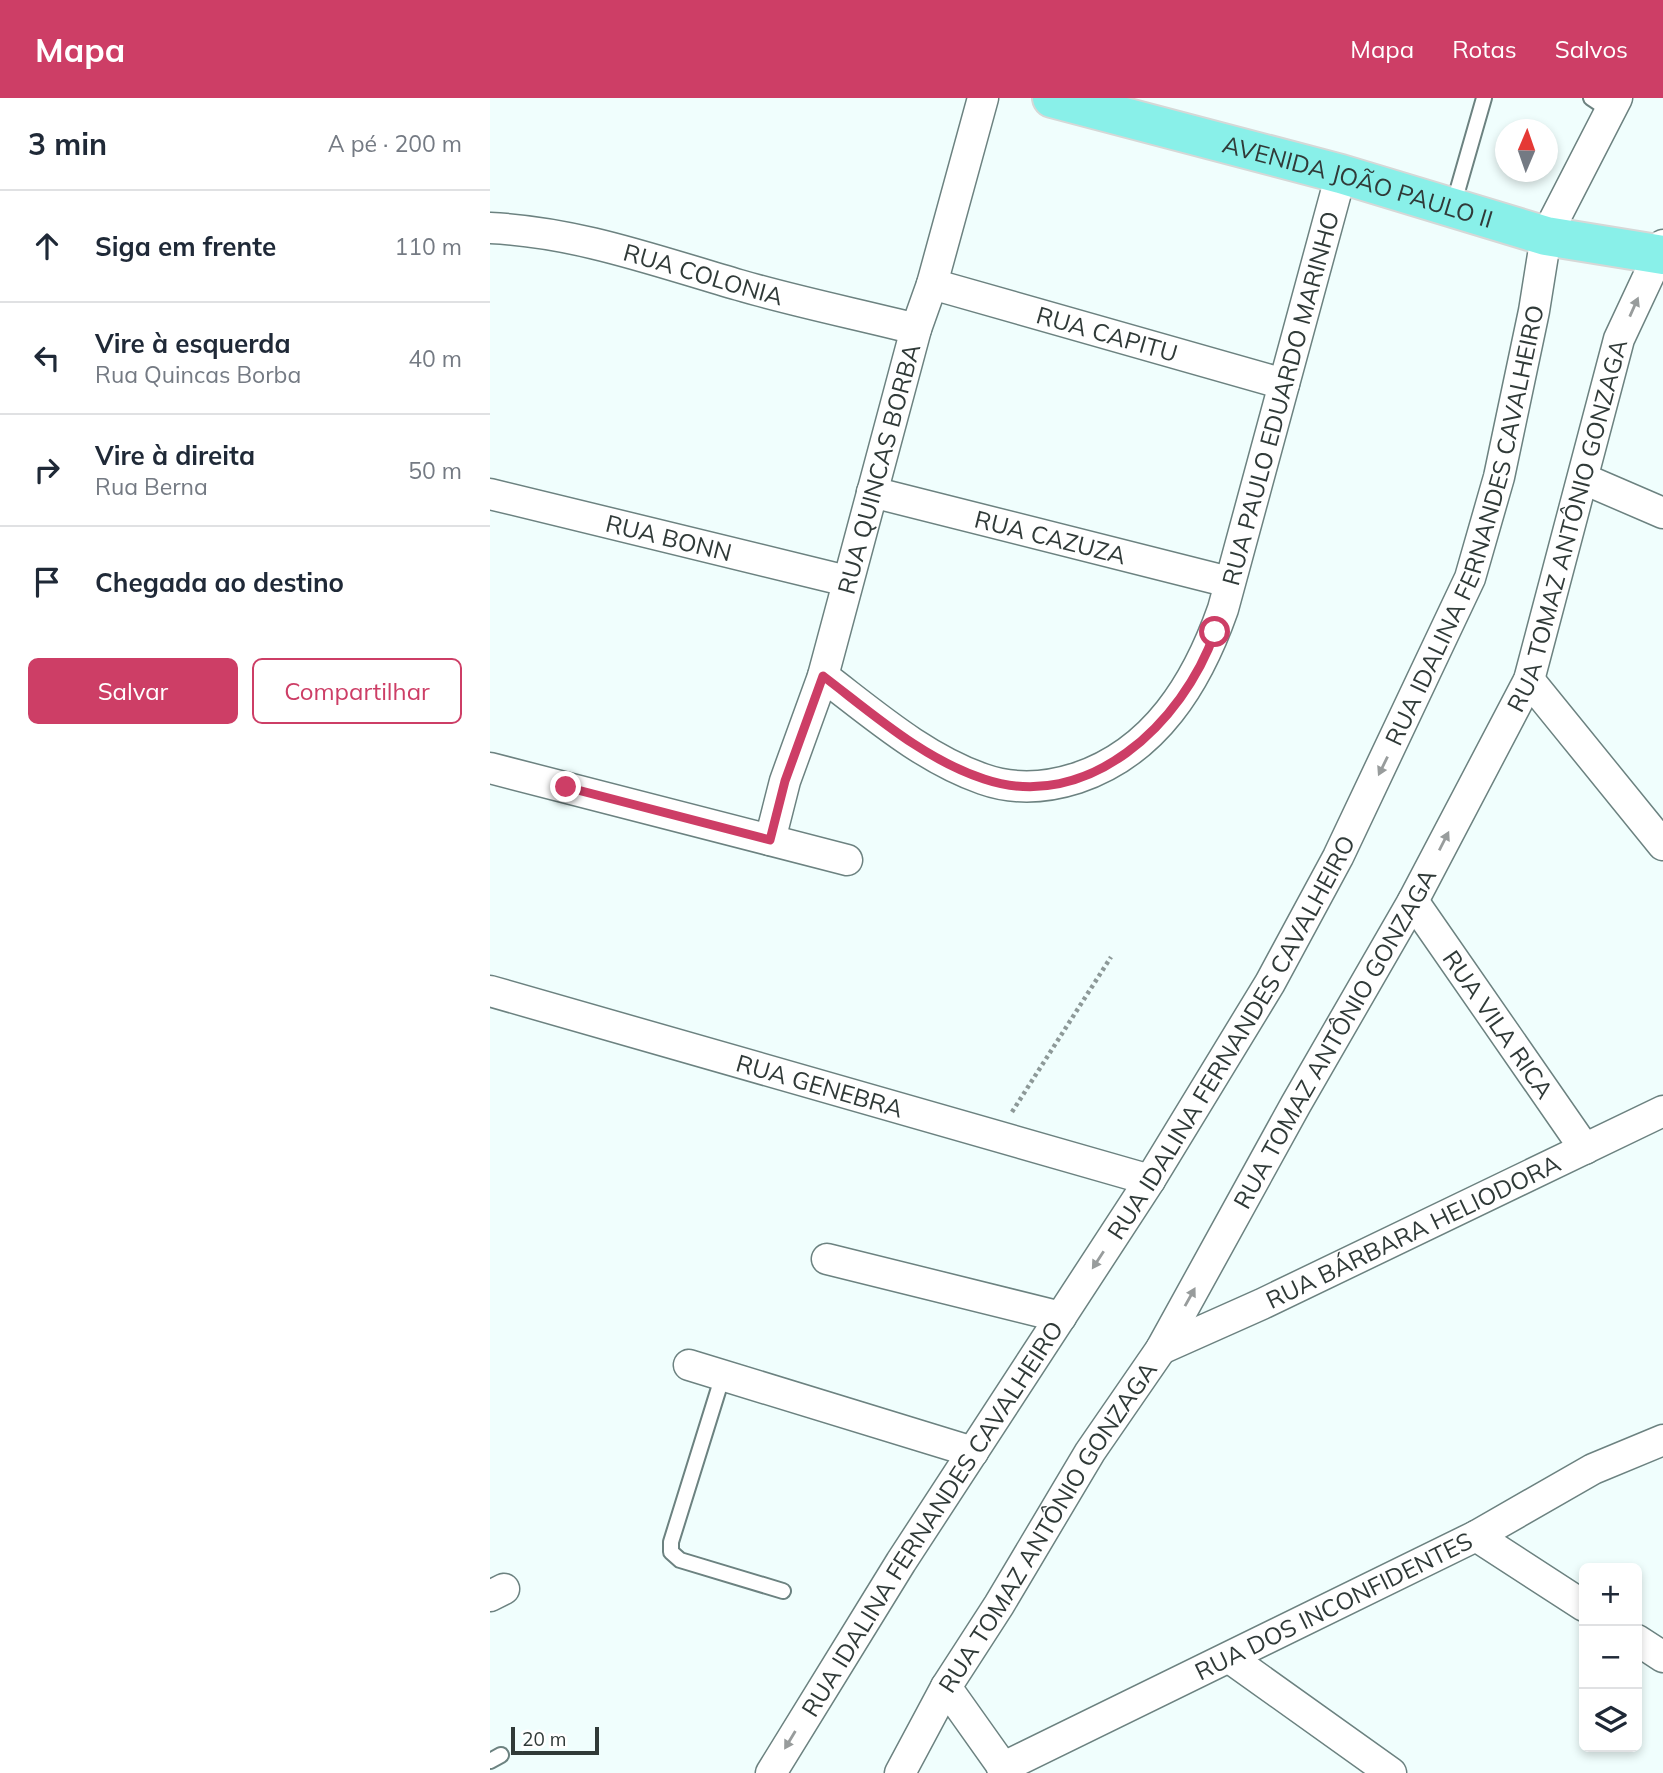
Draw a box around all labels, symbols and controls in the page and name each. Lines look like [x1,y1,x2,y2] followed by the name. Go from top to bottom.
[35,29,125,70] text: Mapa
[1350,34,1414,64] text: Mapa
[1452,34,1517,64] text: Rotas
[1555,34,1628,64] text: Salvos
[1495,119,1558,182] north arrow
[28,125,107,163] text: 3 min
[328,129,462,158] text: A pé · 200 m
[1220,129,1497,234] street label: AVENIDA JOÃO PAULO II
[1215,208,1345,588] street label: RUA PAULO EDUARDO MARINHO
[28,227,66,265] icon: ahead
[95,230,276,263] text: Siga em frente
[394,232,462,261] text: 110 m
[620,237,787,312] street label: RUA COLONIA
[1628,297,1640,317] one-way arrow
[1033,299,1181,368] street label: RUA CAPITU
[1378,302,1550,750] street label: RUA IDALINA FERNANDES CAVALHEIRO
[95,327,291,360] text: Vire à esquerda
[1500,336,1633,717] street label: RUA TOMAZ ANTÔNIO GONZAGA
[28,339,66,377] icon: left
[831,340,927,597] street label: RUA QUINCAS BORBA
[408,344,462,373] text: 40 m
[95,360,301,389] text: Rua Quincas Borba
[95,439,255,472] text: Vire à direita
[28,451,66,489] icon: right
[408,456,462,485] text: 50 m
[95,472,208,501] text: Rua Berna
[972,504,1130,571] street label: RUA CAZUZA
[603,508,735,567] street label: RUA BONN
[28,563,66,601] icon: arrive
[95,566,344,599] text: Chegada ao destino
[1199,616,1230,647] route start
[28,658,238,724] button: Salvar
[252,658,462,724] button: Compartilhar
[1377,756,1388,776] one-way arrow
[550,771,581,802] route end
[1100,831,1361,1245] street label: RUA IDALINA FERNANDES CAVALHEIRO
[1438,831,1449,851] one-way arrow
[1226,863,1442,1214] street label: RUA TOMAZ ANTÔNIO GONZAGA
[1437,944,1561,1105] street label: RUA VILA RICA
[733,1047,907,1124] street label: RUA GENEBRA
[1261,1148,1565,1315] street label: RUA BÁRBARA HELIODORA
[1091,1251,1105,1269] one-way arrow
[1184,1287,1196,1306] one-way arrow
[795,1315,1069,1722] street label: RUA IDALINA FERNANDES CAVALHEIRO
[932,1355,1163,1698] street label: RUA TOMAZ ANTÔNIO GONZAGA
[1190,1525,1477,1686] street label: RUA DOS INCONFIDENTES
[1579,1563,1642,1752] map controls
[1579,1563,1642,1626] button: +
[1579,1626,1642,1689] button: −
[1579,1689,1642,1752] button: layers
[511,1724,598,1756] scale bar
[522,1727,566,1751] text: 20 m
[784,1731,797,1750] one-way arrow

